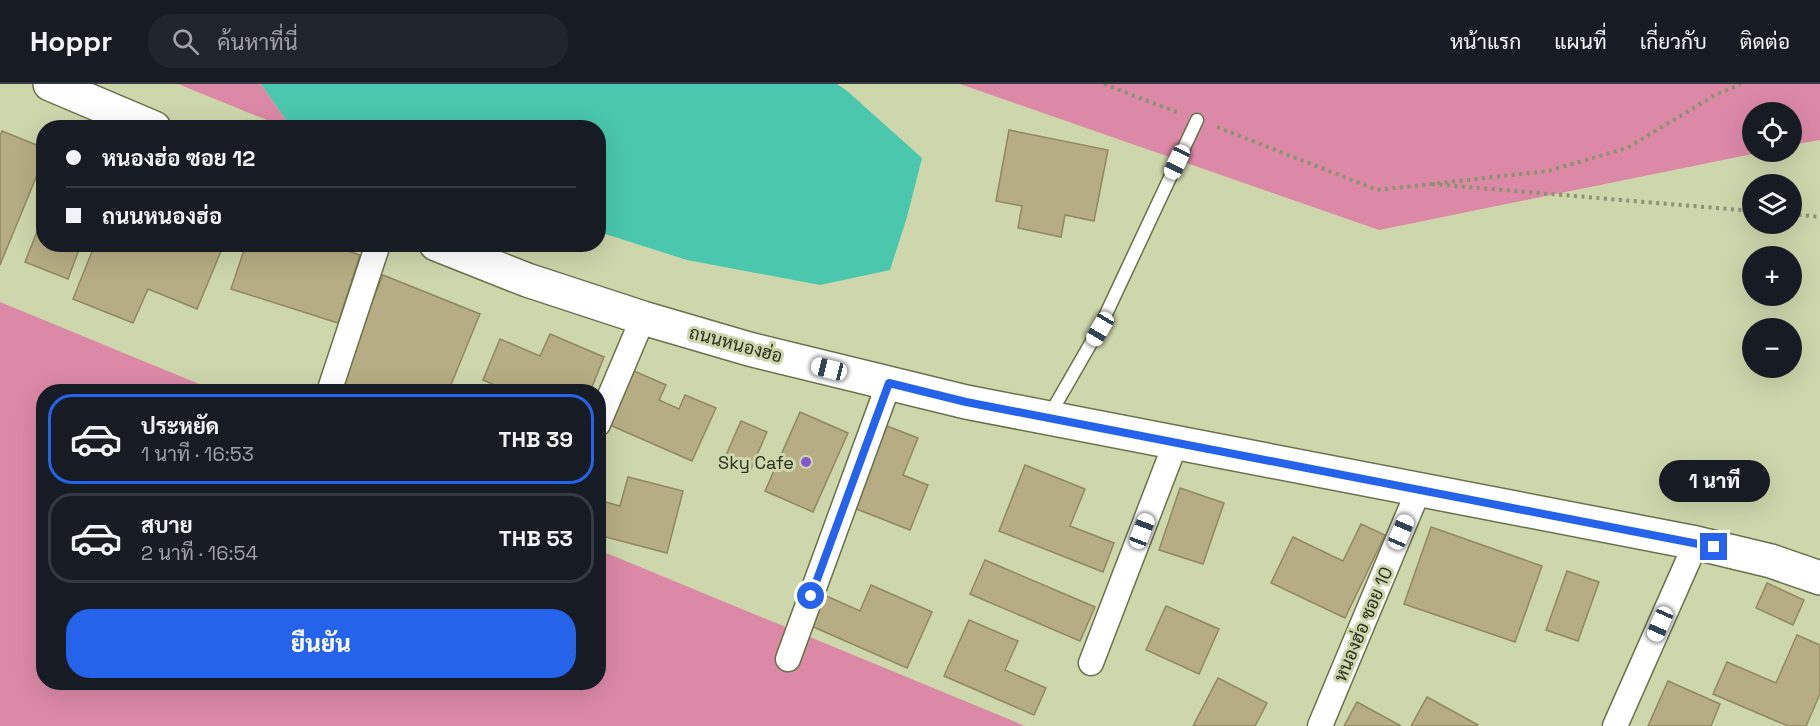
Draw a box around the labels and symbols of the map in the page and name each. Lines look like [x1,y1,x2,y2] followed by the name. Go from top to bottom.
[1161,142,1193,182] car
[1083,309,1117,349] car
[687,320,785,368] street label: ถนนหนองฮ่อ
[809,356,849,382] car
[718,451,794,474] place label: Sky Cafe
[799,455,813,469] marker: Sky Cafe
[1658,460,1770,502] callout: 1 นาที
[1127,511,1157,551] car
[1386,512,1416,552] car
[1700,533,1727,560] route end
[1328,563,1398,685] street label: หนองฮ่อ ซอย 10
[797,582,824,609] route start
[1644,604,1676,644] car

